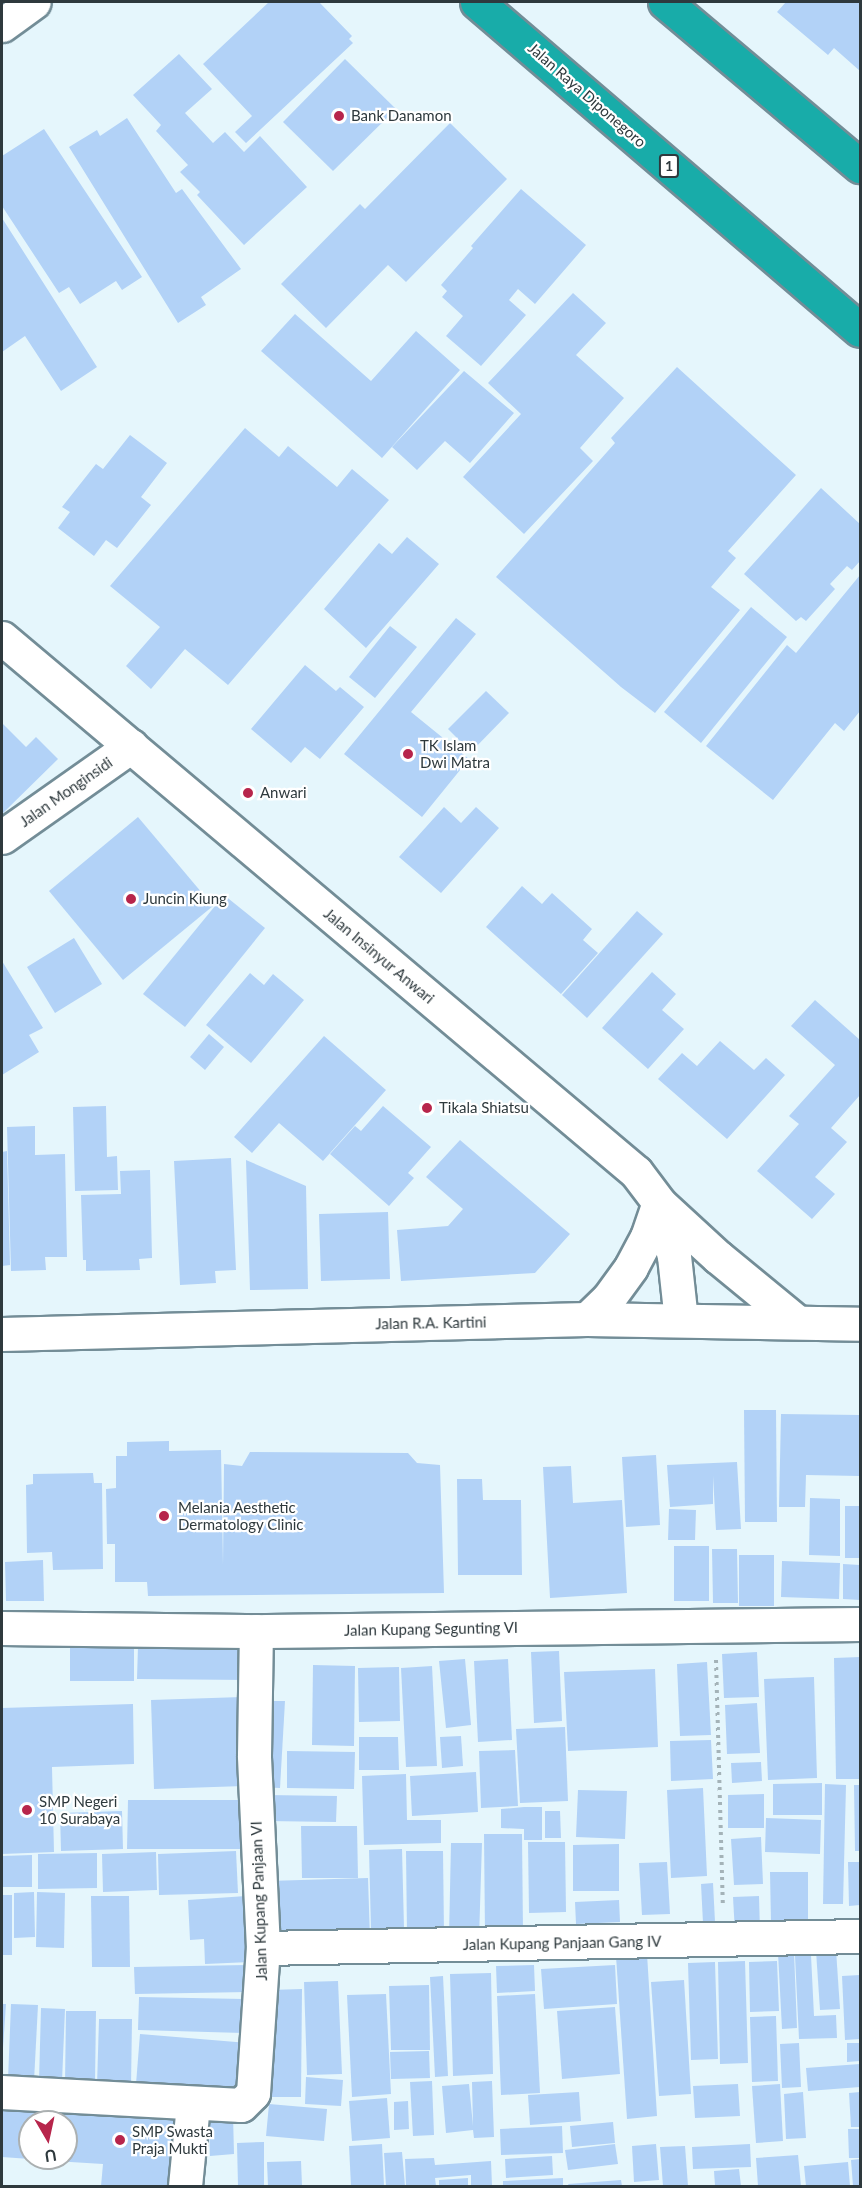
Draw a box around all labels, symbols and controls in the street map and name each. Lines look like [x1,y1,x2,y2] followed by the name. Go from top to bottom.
[524,39,650,151] street label: Jalan Raya Diponegoro
[351,107,452,125] place label: Bank Danamon
[332,109,346,123] marker: Bank Danamon
[658,155,680,177] road number: 1
[420,736,490,771] place label: TK Islam Dwi Matra
[401,747,415,761] marker: TK Islam Dwi Matra
[16,753,116,831] street label: Jalan Monginsidi
[260,784,307,802] place label: Anwari
[241,786,255,800] marker: Anwari
[143,890,227,908] place label: Juncin Kiung
[124,892,138,906] marker: Juncin Kiung
[320,904,438,1008] street label: Jalan Insinyur Anwari
[439,1099,529,1117] place label: Tikala Shiatsu
[420,1101,434,1115] marker: Tikala Shiatsu
[375,1313,487,1333] street label: Jalan R.A. Kartini
[178,1498,304,1533] place label: Melania Aesthetic Dermatology Clinic
[155,1507,173,1525] marker: Melania Aesthetic Dermatology Clinic
[344,1618,518,1640] street label: Jalan Kupang Segunting VI
[39,1792,120,1827] place label: SMP Negeri 10 Surabaya
[20,1803,34,1817] marker: SMP Negeri 10 Surabaya
[247,1821,271,1981] street label: Jalan Kupang Panjaan VI
[463,1932,661,1954] street label: Jalan Kupang Panjaan Gang IV
[18,2110,78,2170] north arrow
[132,2122,213,2157] place label: SMP Swasta Praja Mukti
[113,2133,127,2147] marker: SMP Swasta Praja Mukti
[43,2146,58,2167] text: U

